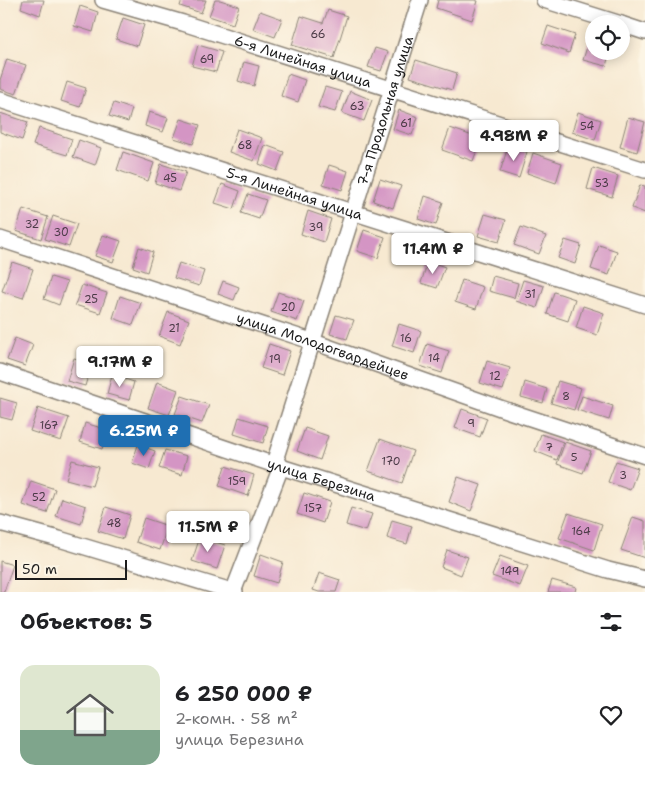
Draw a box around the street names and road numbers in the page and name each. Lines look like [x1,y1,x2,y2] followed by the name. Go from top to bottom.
[232,31,374,91] street label: 6-я Линейная улица
[353,33,417,188] street label: 7-я Продольная улица
[224,164,365,224] street label: 5-я Линейная улица
[234,308,411,384] street label: улица Молодогвардейцев
[265,454,378,505] street label: улица Березина

